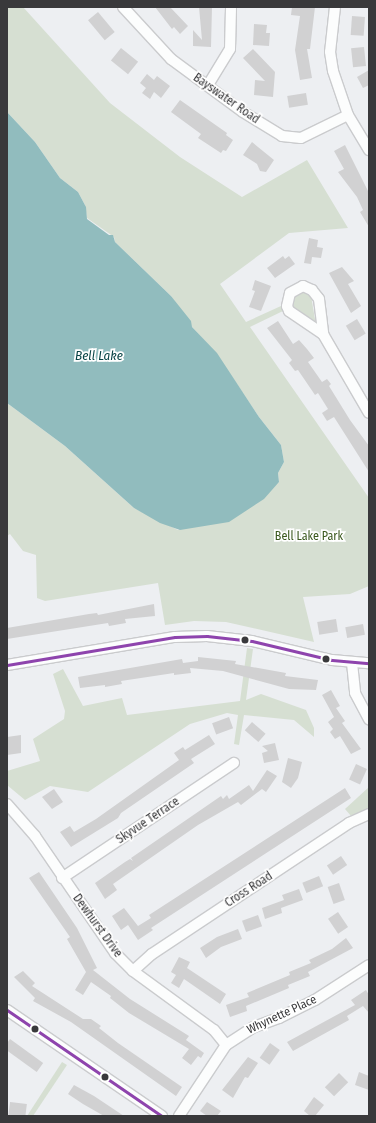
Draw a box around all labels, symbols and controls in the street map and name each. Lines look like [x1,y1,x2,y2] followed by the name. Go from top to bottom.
[190,71,262,127] street label: Bayswater Road
[75,348,123,364] water label: Bell Lake
[275,530,343,544] park label: Bell Lake Park
[240,635,250,645] unlabelled marker
[321,654,331,664] unlabelled marker
[114,795,182,847] street label: Skyvue Terrace
[222,869,276,911] street label: Cross Road
[69,892,125,960] street label: Dewhurst Drive
[245,993,319,1037] street label: Whynette Place
[30,1024,40,1034] unlabelled marker
[100,1072,110,1082] unlabelled marker

